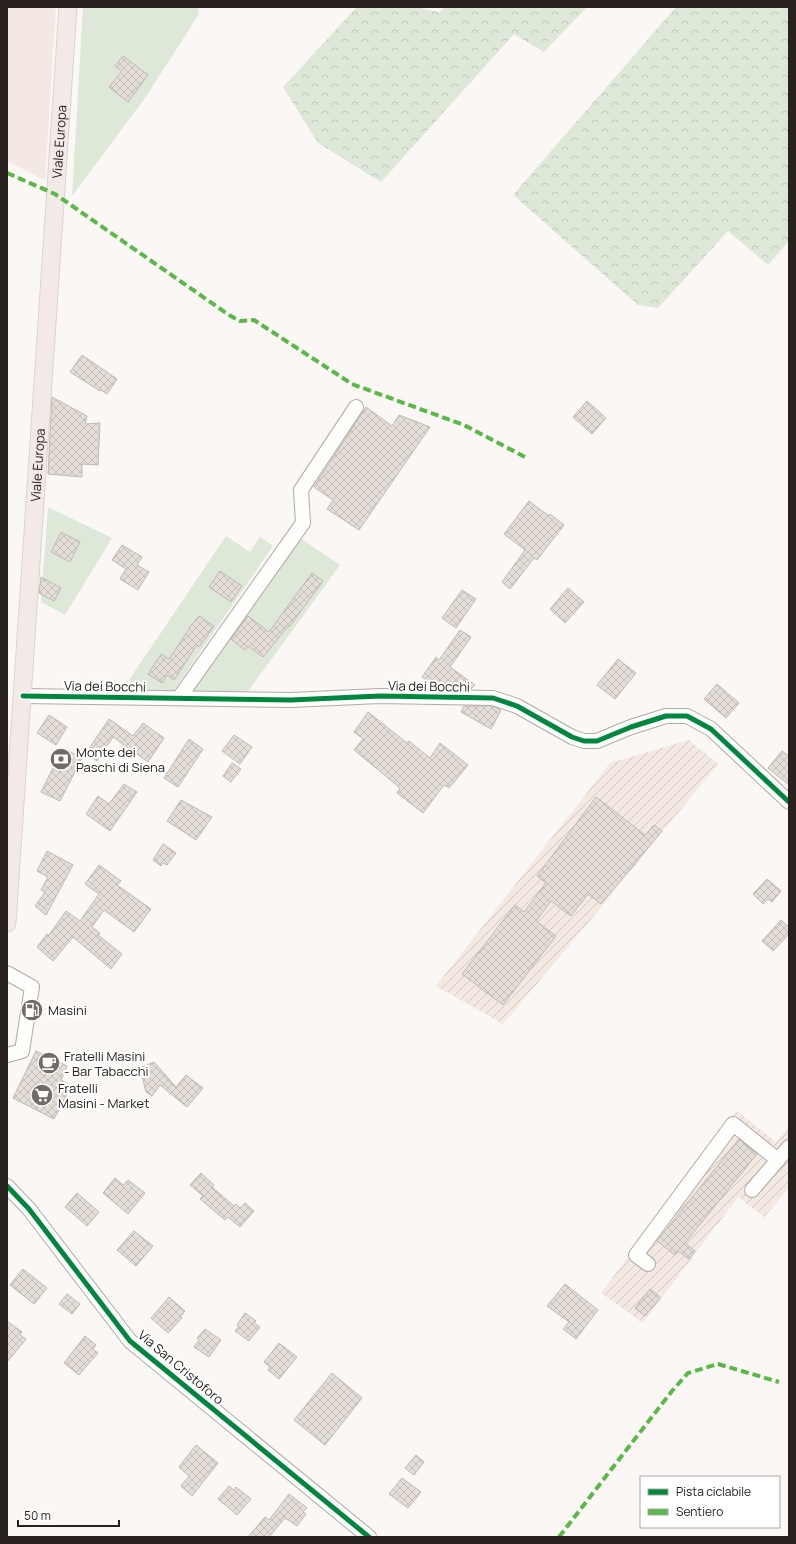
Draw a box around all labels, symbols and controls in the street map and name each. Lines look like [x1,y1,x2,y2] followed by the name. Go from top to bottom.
[48,104,70,179] street label: Viale Europa
[26,428,49,502] street label: Viale Europa
[64,676,146,696] street label: Via dei Bocchi
[388,676,470,696] street label: Via dei Bocchi
[76,743,165,776] place label: Monte dei Paschi di Siena
[48,746,74,772] bank icon: Monte dei Paschi di Siena
[19,997,45,1023] fuel station icon: Masini
[48,1001,87,1019] place label: Masini
[64,1047,148,1080] place label: Fratelli Masini - Bar Tabacchi
[36,1050,62,1076] cafe icon: Fratelli Masini - Bar Tabacchi
[58,1079,149,1112] place label: Fratelli Masini - Market
[29,1082,55,1108] supermarket icon: Fratelli Masini - Market
[134,1326,228,1408] street label: Via San Cristoforo
[640,1476,780,1528] legend
[676,1483,751,1500] text: Pista ciclabile
[18,1502,119,1528] scale bar
[676,1503,723,1520] text: Sentiero
[24,1507,51,1524] text: 50 m

